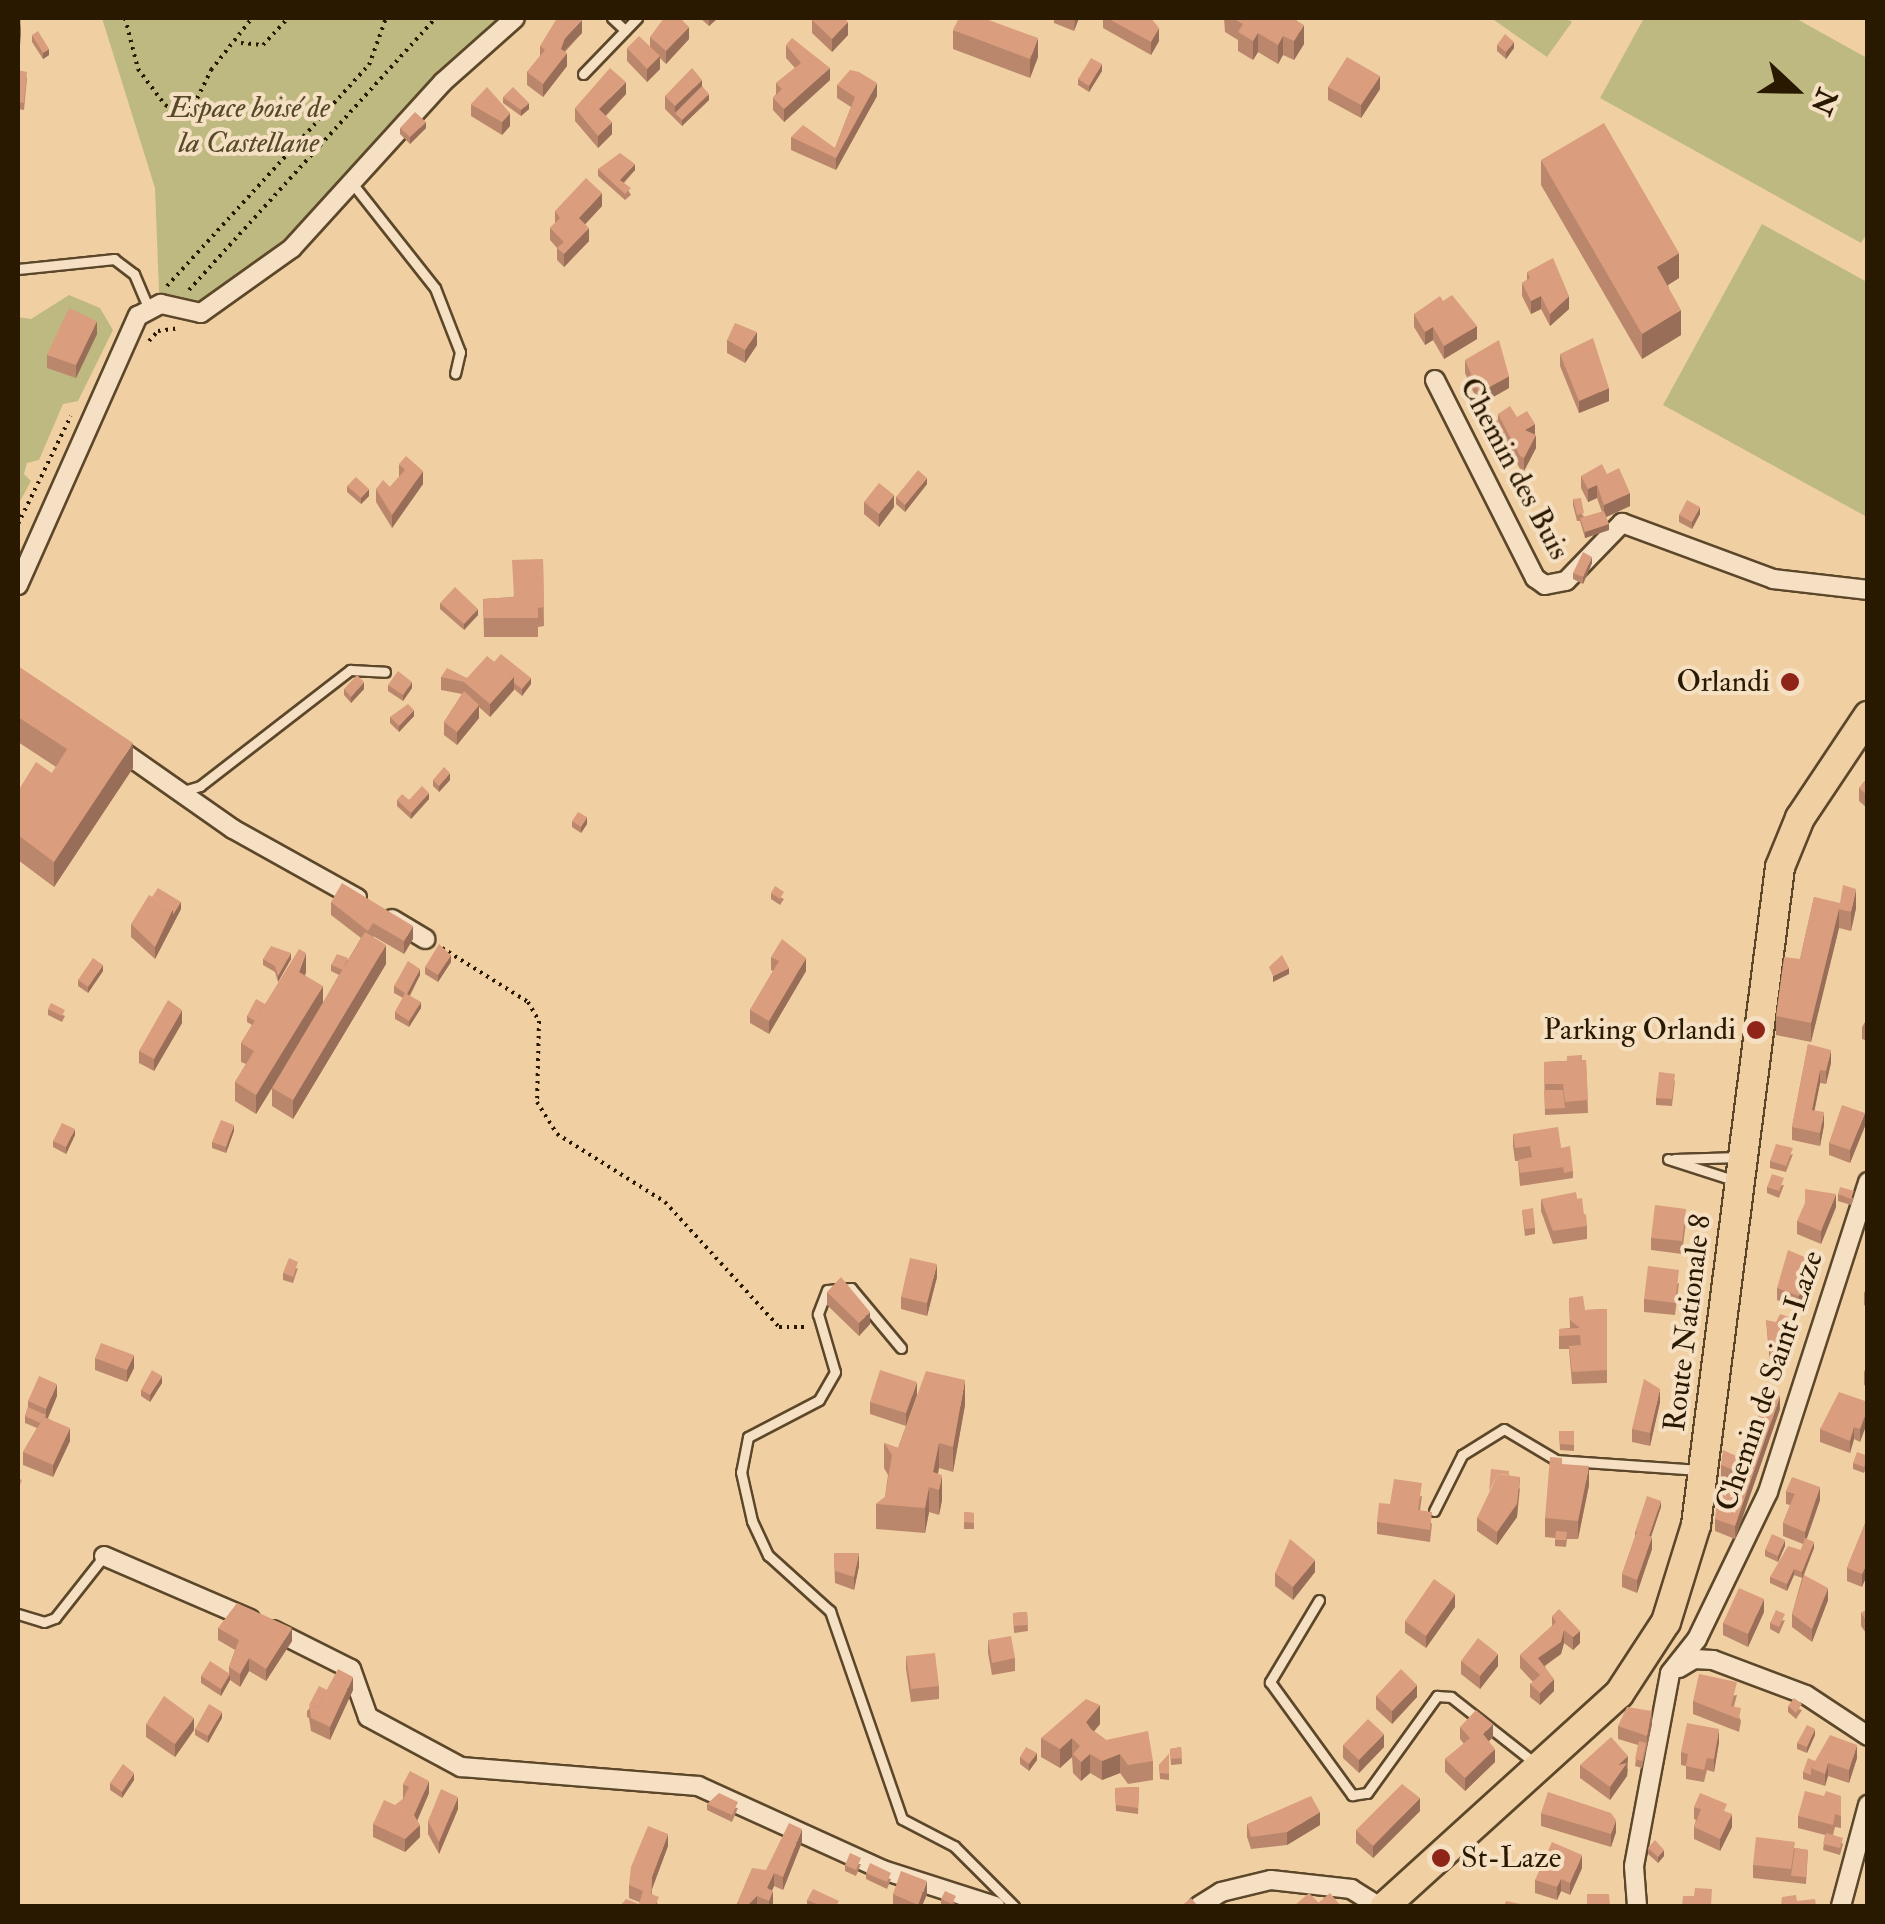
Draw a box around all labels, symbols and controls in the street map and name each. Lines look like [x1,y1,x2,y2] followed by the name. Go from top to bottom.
[1745,40,1845,140] north arrow
[1802,83,1844,120] text: N
[168,90,330,160] park label: Espace boisé de la Castellane
[1451,372,1577,566] street label: Chemin des Buis
[1676,664,1770,700] place label: Orlandi
[1779,671,1801,693] marker: Orlandi
[1543,1012,1736,1048] place label: Parking Orlandi
[1745,1019,1767,1041] marker: Parking Orlandi
[1657,1212,1719,1434] street label: Route Nationale 8
[1709,1246,1831,1516] street label: Chemin de Saint-Laze
[1461,1840,1561,1876] place label: St-Laze
[1430,1847,1452,1869] marker: St-Laze

